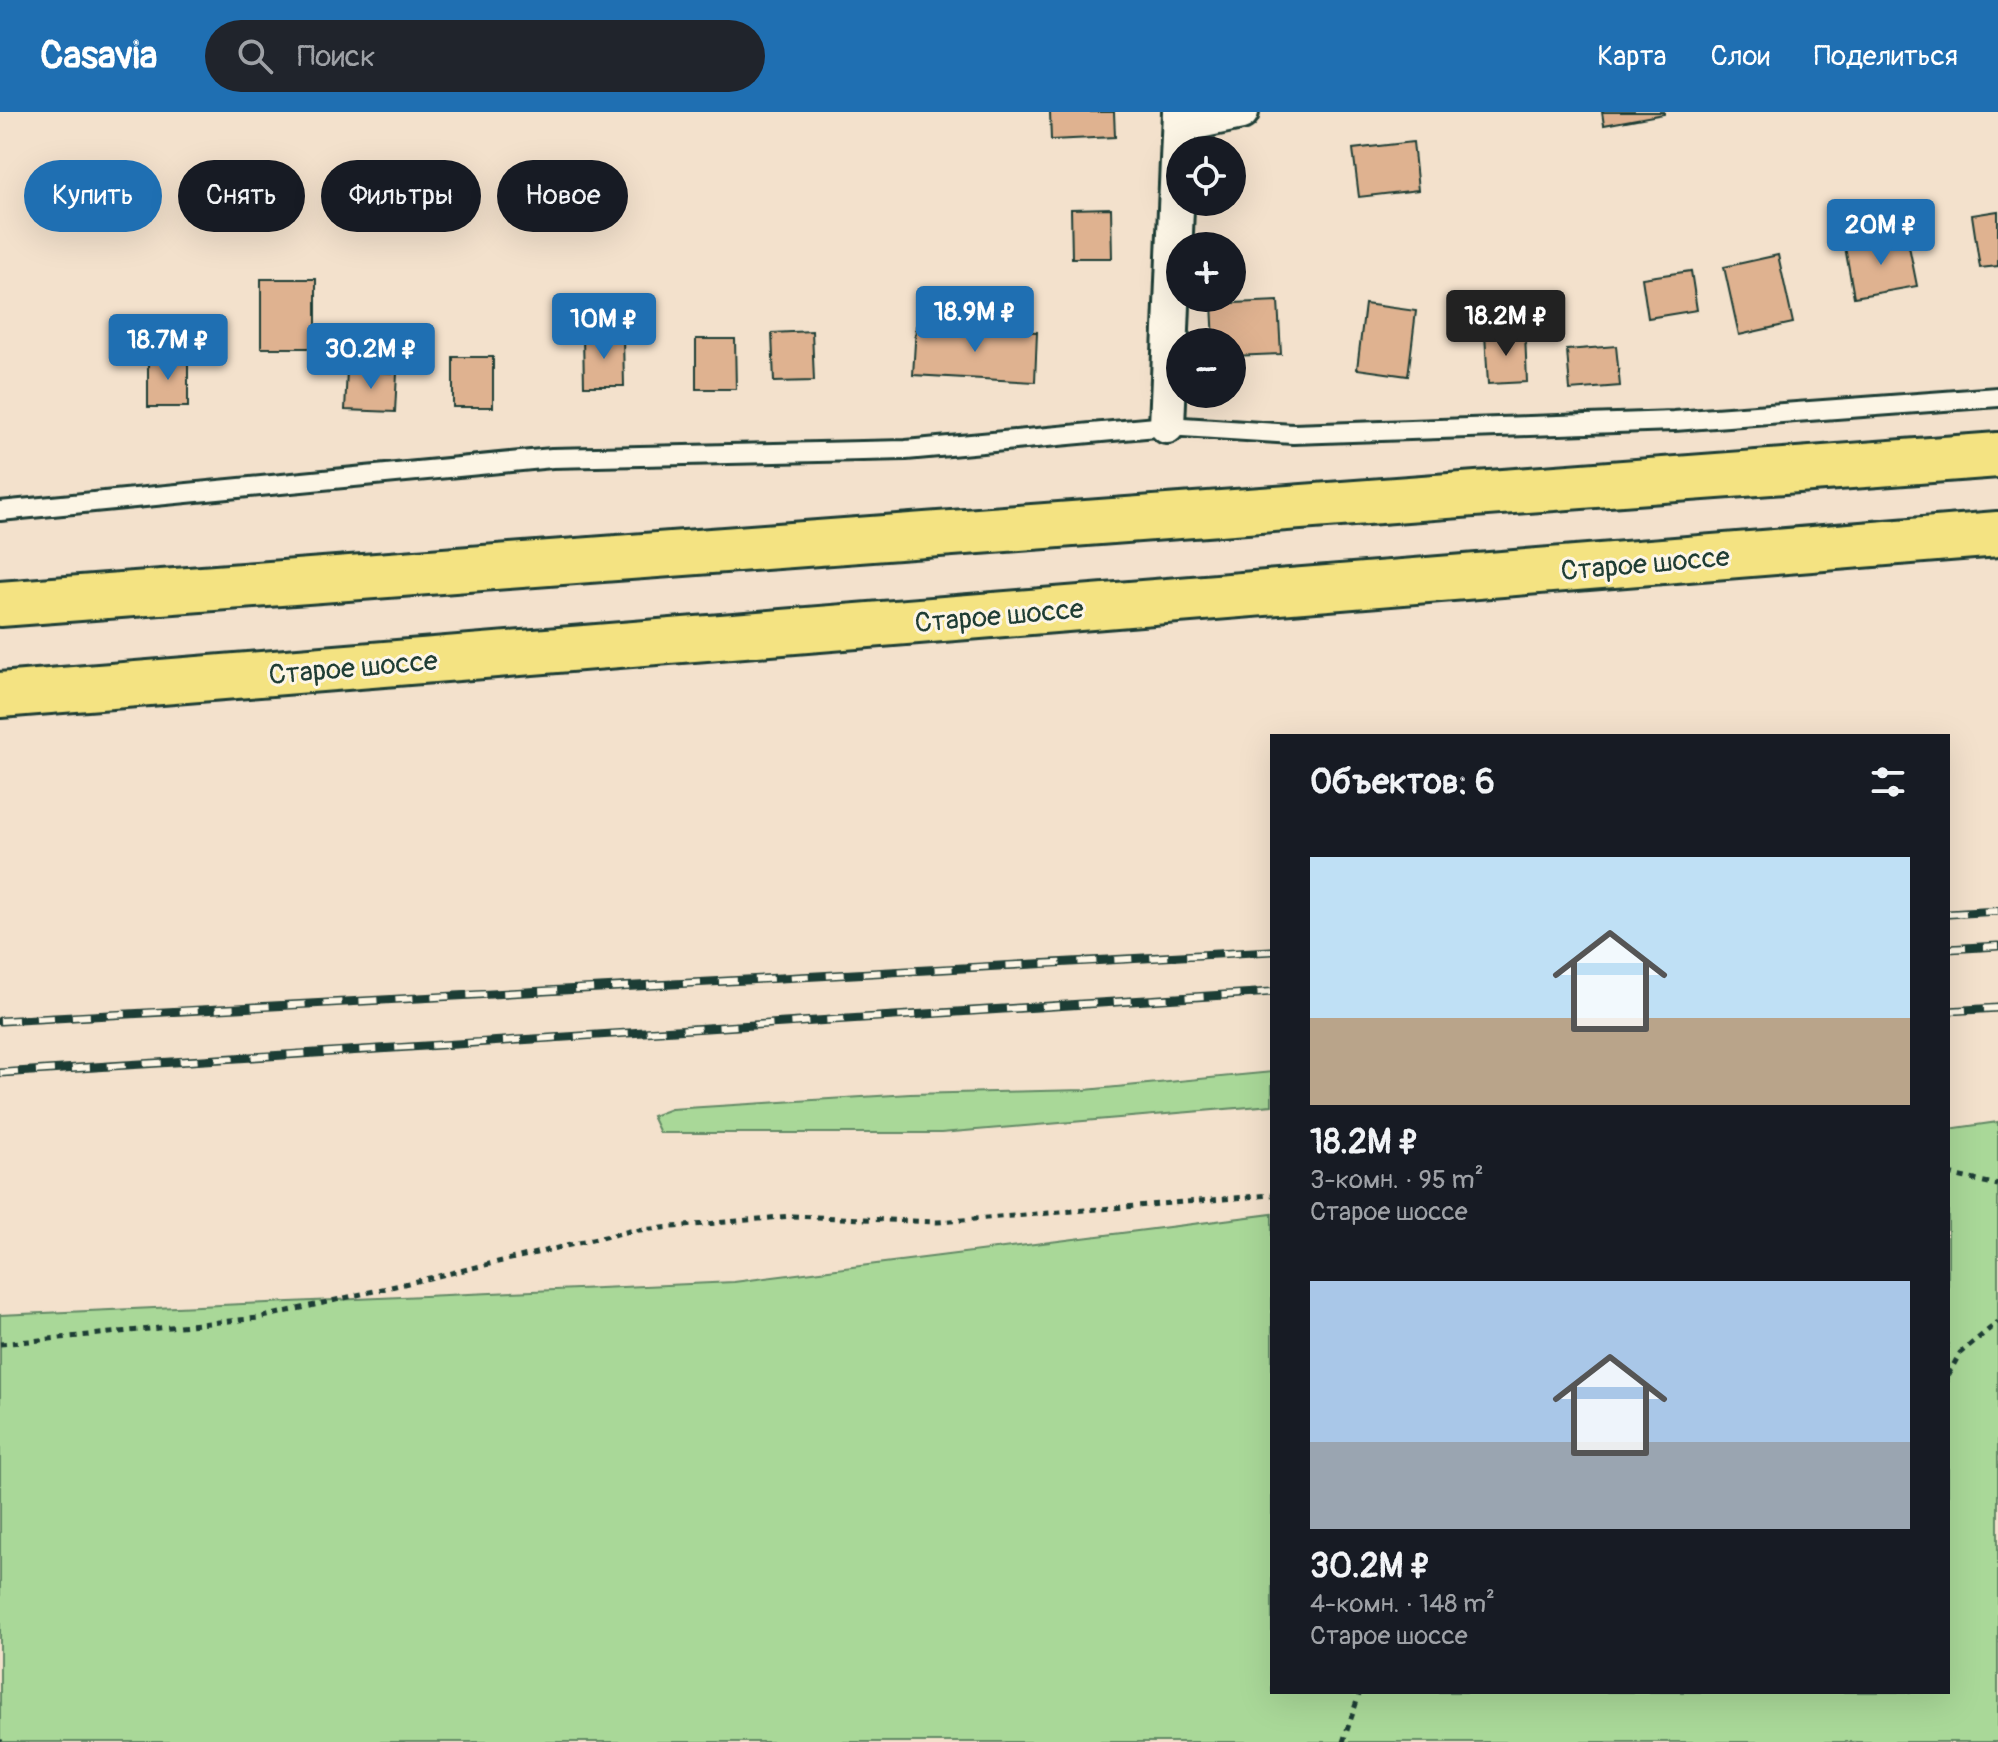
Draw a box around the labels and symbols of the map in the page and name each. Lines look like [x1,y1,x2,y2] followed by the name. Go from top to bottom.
[1825,199,1937,267] pin: 20M ₽
[901,286,1049,354] pin: 18.9M ₽
[1432,290,1580,358] pin: 18.2M ₽
[548,293,660,361] pin: 10M ₽
[94,314,242,382] pin: 18.7M ₽
[297,323,445,391] pin: 30.2M ₽
[1559,540,1731,589] street label: Старое шоссе
[913,592,1085,641] street label: Старое шоссе
[267,644,439,693] street label: Старое шоссе

